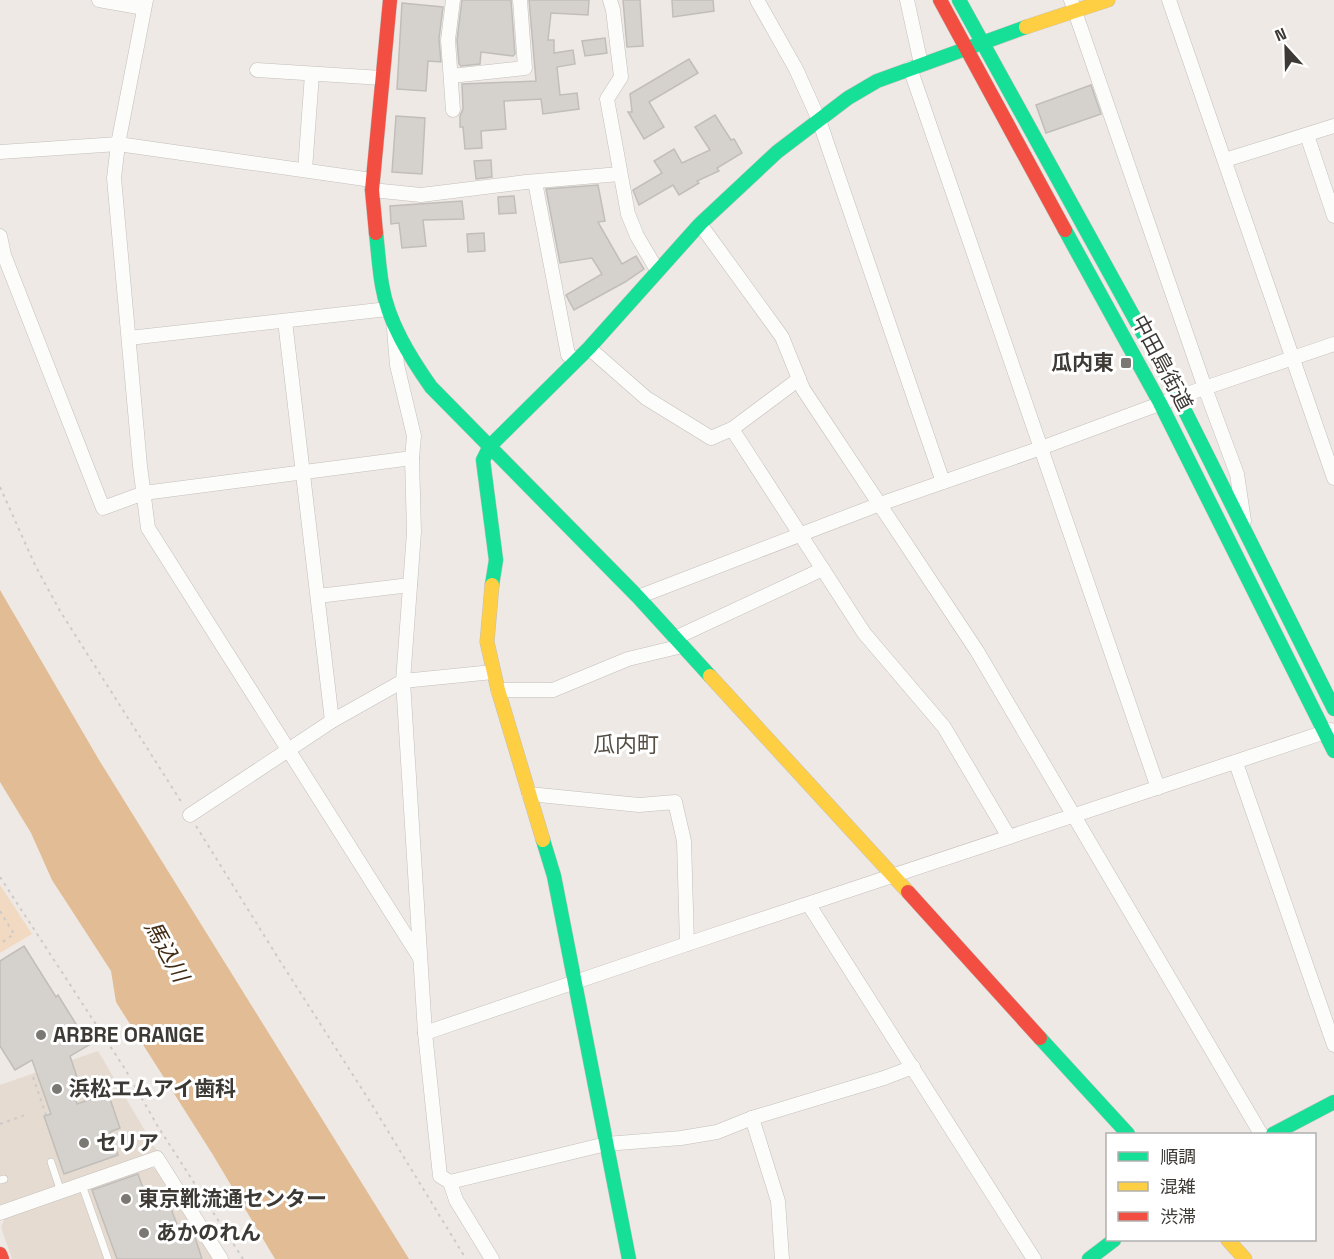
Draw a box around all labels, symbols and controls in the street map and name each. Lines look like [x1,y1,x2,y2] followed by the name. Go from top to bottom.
[1256,18,1316,78] north arrow
[1272,23,1289,46] text: N
[1126,310,1199,415] street label: 中田島街道
[1051,349,1114,376] place label: 瓜内東
[1119,356,1133,370] marker: 瓜内東
[593,730,659,758] district label: 瓜内町
[139,915,196,988] water label: 馬込川
[53,1021,204,1048] place label: ARBRE ORANGE
[34,1028,48,1042] marker: ARBRE ORANGE
[69,1075,236,1102] place label: 浜松エムアイ歯科
[50,1082,64,1096] marker: 浜松エムアイ歯科
[96,1129,159,1156] place label: セリア
[1106,1133,1316,1241] legend
[77,1136,91,1150] marker: セリア
[1160,1145,1196,1168] text: 順調
[1160,1175,1196,1198] text: 混雑
[138,1185,327,1212] place label: 東京靴流通センター
[119,1192,133,1206] marker: 東京靴流通センター
[1160,1205,1196,1228] text: 渋滞
[156,1219,261,1246] place label: あかのれん
[137,1226,151,1240] marker: あかのれん

